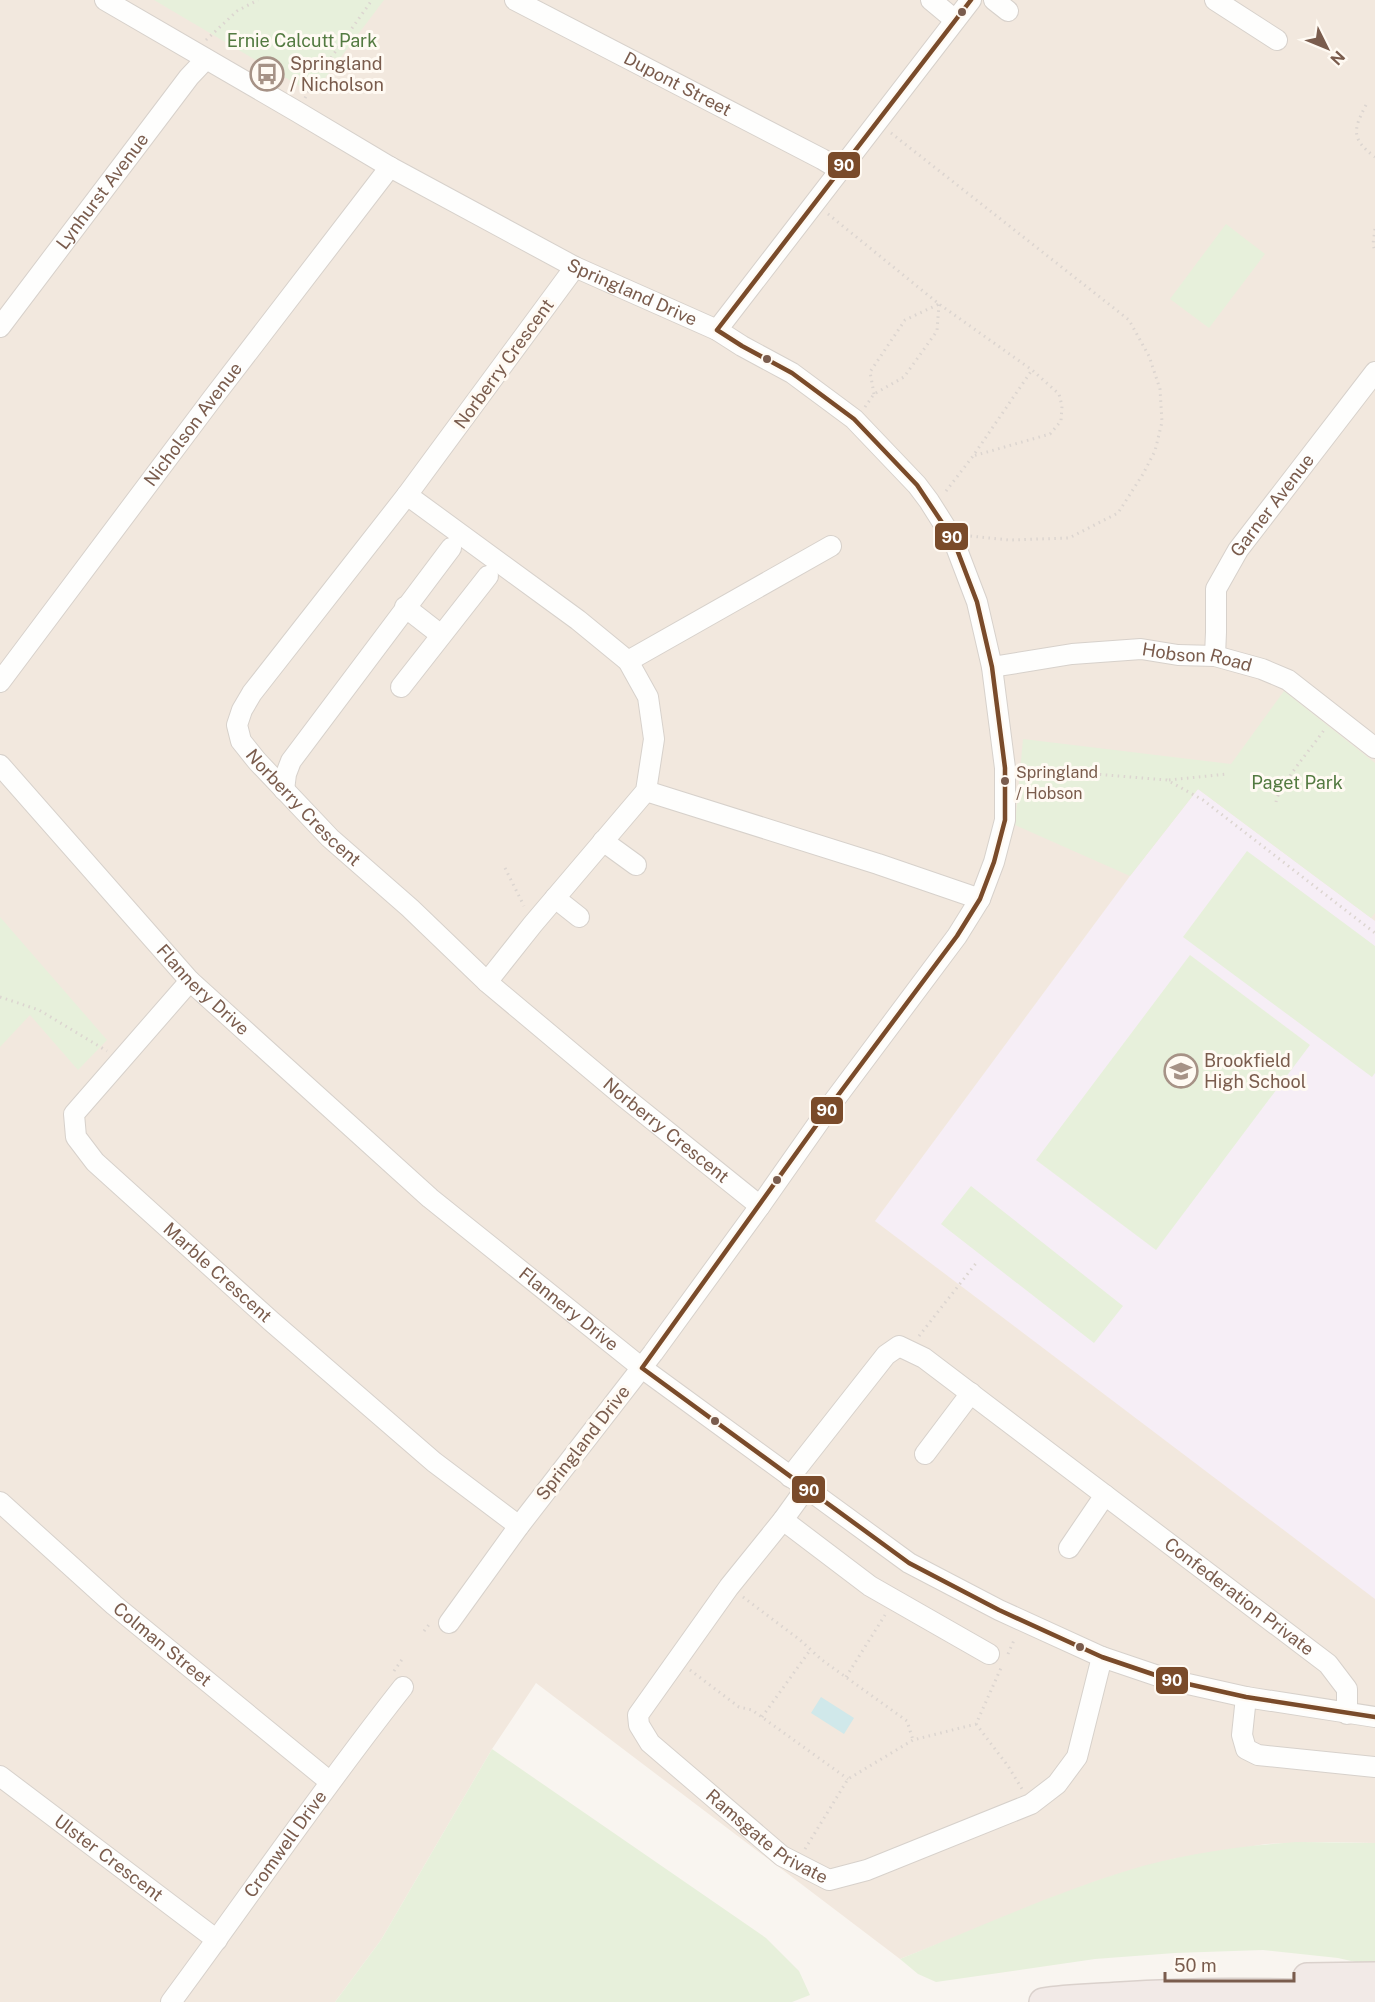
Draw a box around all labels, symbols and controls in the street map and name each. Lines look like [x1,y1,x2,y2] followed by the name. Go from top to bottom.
[956,6,968,18] unlabelled marker
[1297,18,1357,78] north arrow
[227,30,377,51] park label: Ernie Calcutt Park
[621,47,735,120] street label: Dupont Street
[1326,47,1349,69] text: N
[290,53,384,95] place label: Springland / Nicholson
[249,56,285,92] bus stop icon: Springland / Nicholson
[52,129,153,253] street label: Lynhurst Avenue
[827,151,861,179] line badge: 90
[834,156,854,175] text: 90
[564,254,700,330] street label: Springland Drive
[449,295,558,433] street label: Norberry Crescent
[761,353,773,365] unlabelled marker
[139,358,246,490] street label: Nicholson Avenue
[1226,450,1318,561] street label: Garner Avenue
[934,522,969,551] line badge: 90
[942,528,962,547] text: 90
[1141,638,1254,676] street label: Hobson Road
[242,745,365,870] street label: Norberry Crescent
[1016,763,1098,803] place label: Springland / Hobson
[1251,772,1343,793] park label: Paget Park
[999,775,1011,787] marker: Springland / Hobson
[153,940,254,1039] street label: Flannery Drive
[1204,1050,1306,1092] place label: Brookfield High School
[1163,1053,1199,1089] school or university icon: Brookfield High School
[599,1073,733,1187] street label: Norberry Crescent
[810,1096,844,1125] line badge: 90
[817,1101,837,1120] text: 90
[771,1174,783,1186] unlabelled marker
[159,1218,276,1327] street label: Marble Crescent
[515,1263,623,1355] street label: Flannery Drive
[531,1381,634,1504] street label: Springland Drive
[709,1415,721,1427] unlabelled marker
[791,1475,826,1504] line badge: 90
[799,1481,819,1500] text: 90
[1160,1533,1318,1660] street label: Confederation Private
[109,1598,216,1691] street label: Colman Street
[1074,1641,1086,1653] unlabelled marker
[1155,1666,1189,1695] line badge: 90
[1162,1671,1182,1690] text: 90
[702,1785,831,1888] street label: Ramsgate Private
[239,1786,331,1901] street label: Cromwell Drive
[50,1810,167,1905] street label: Ulster Crescent
[1165,1945,1294,1983] scale bar
[1174,1955,1217,1976] text: 50 m

